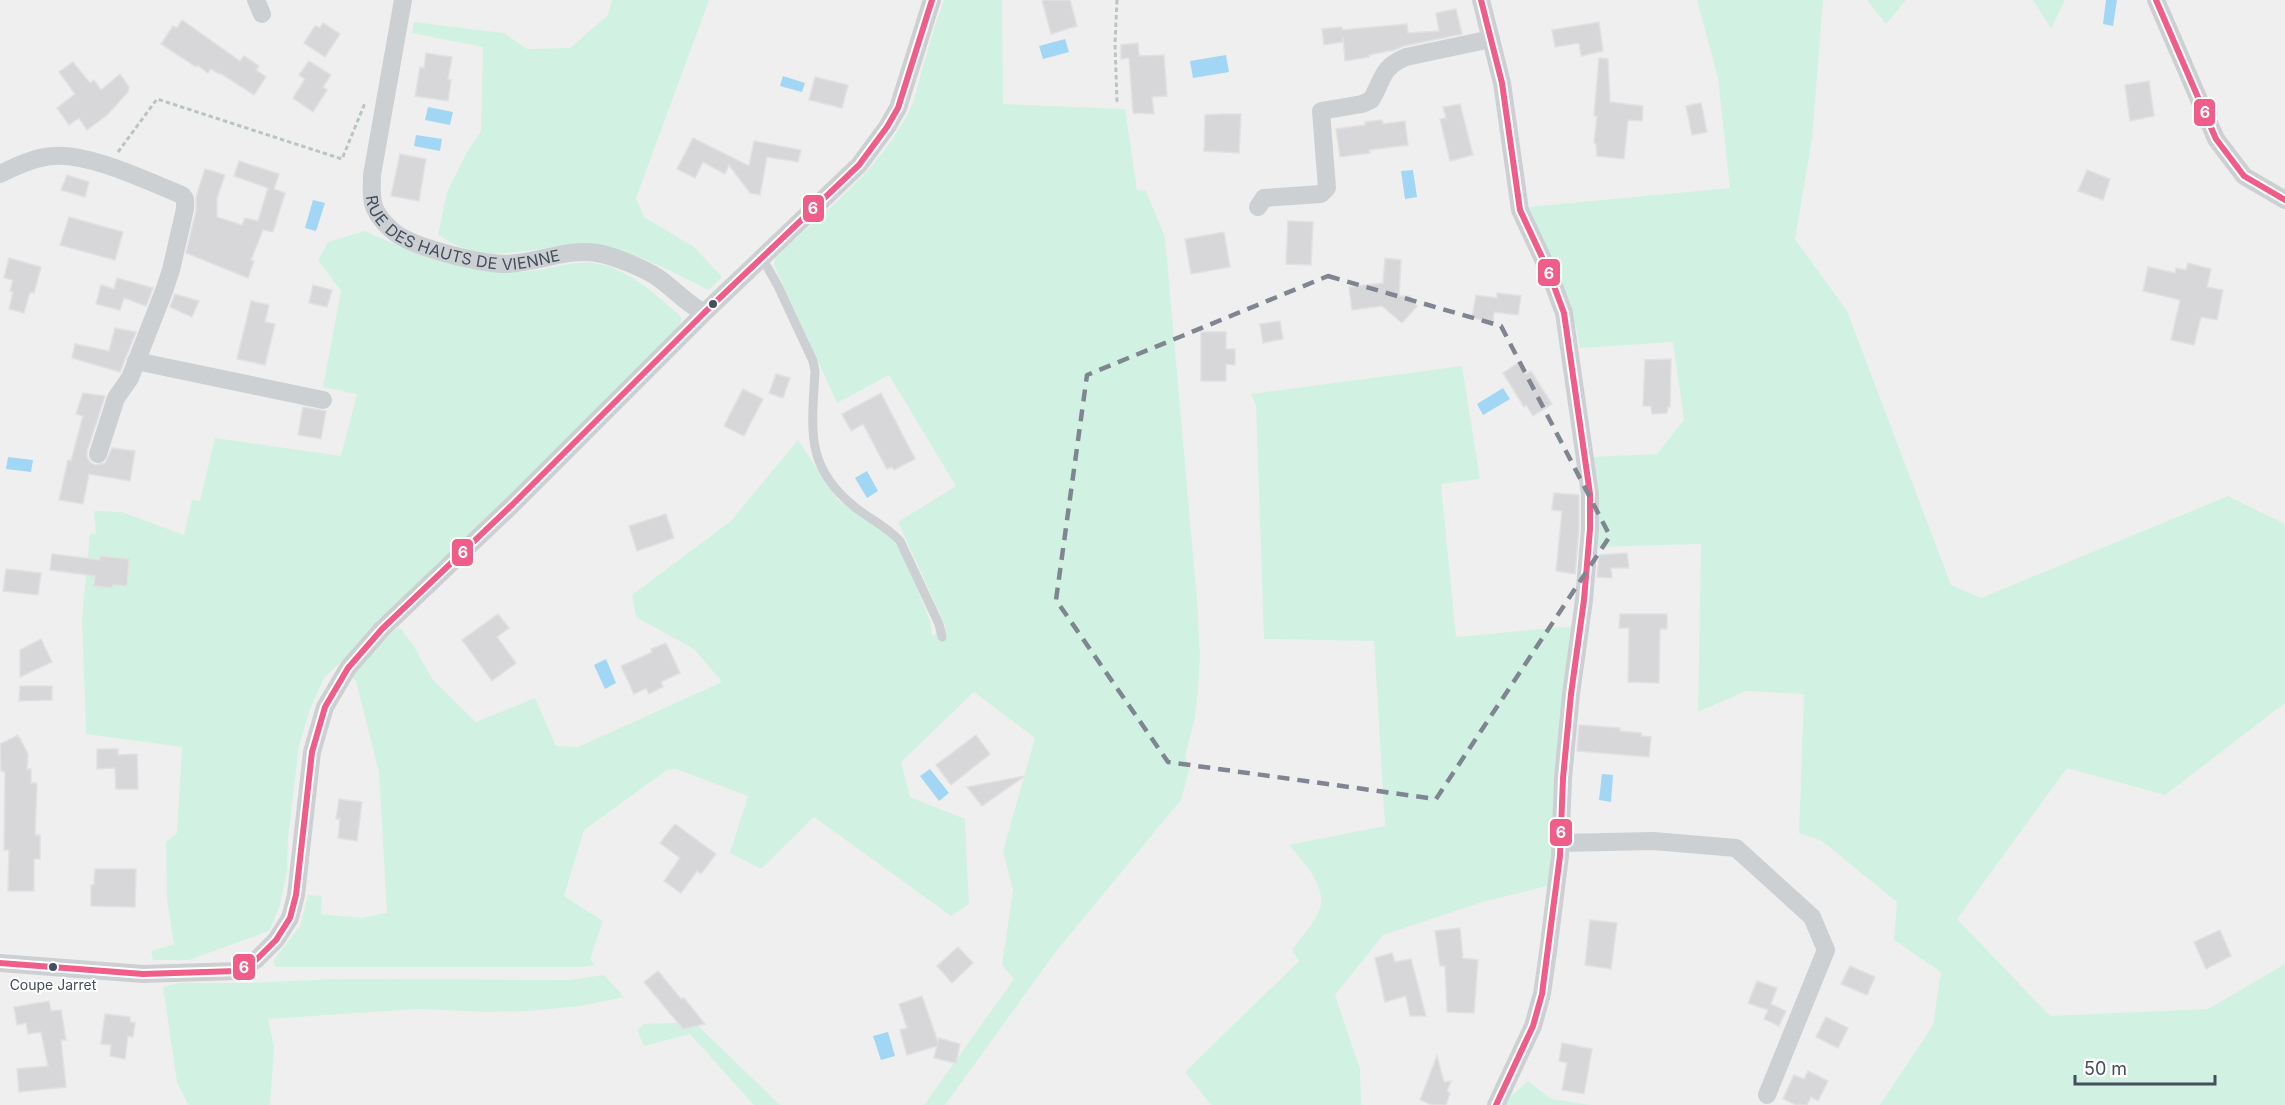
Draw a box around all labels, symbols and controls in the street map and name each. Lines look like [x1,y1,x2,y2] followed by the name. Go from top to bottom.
[2193,98,2216,127] line badge: 6
[2200,102,2210,122] text: 6
[362,194,562,274] street label: RUE DES HAUTS DE VIENNE
[802,194,825,223] line badge: 6
[808,198,818,218] text: 6
[1537,258,1561,287] line badge: 6
[1544,263,1554,283] text: 6
[707,298,719,310] unlabelled marker
[451,538,474,567] line badge: 6
[458,542,468,562] text: 6
[1549,818,1573,847] line badge: 6
[1556,822,1566,842] text: 6
[232,953,256,981] line badge: 6
[239,957,249,977] text: 6
[47,961,59,973] marker: Coupe Jarret
[10,976,97,993] place label: Coupe Jarret
[2075,1048,2214,1086] scale bar
[2084,1058,2127,1079] text: 50 m

